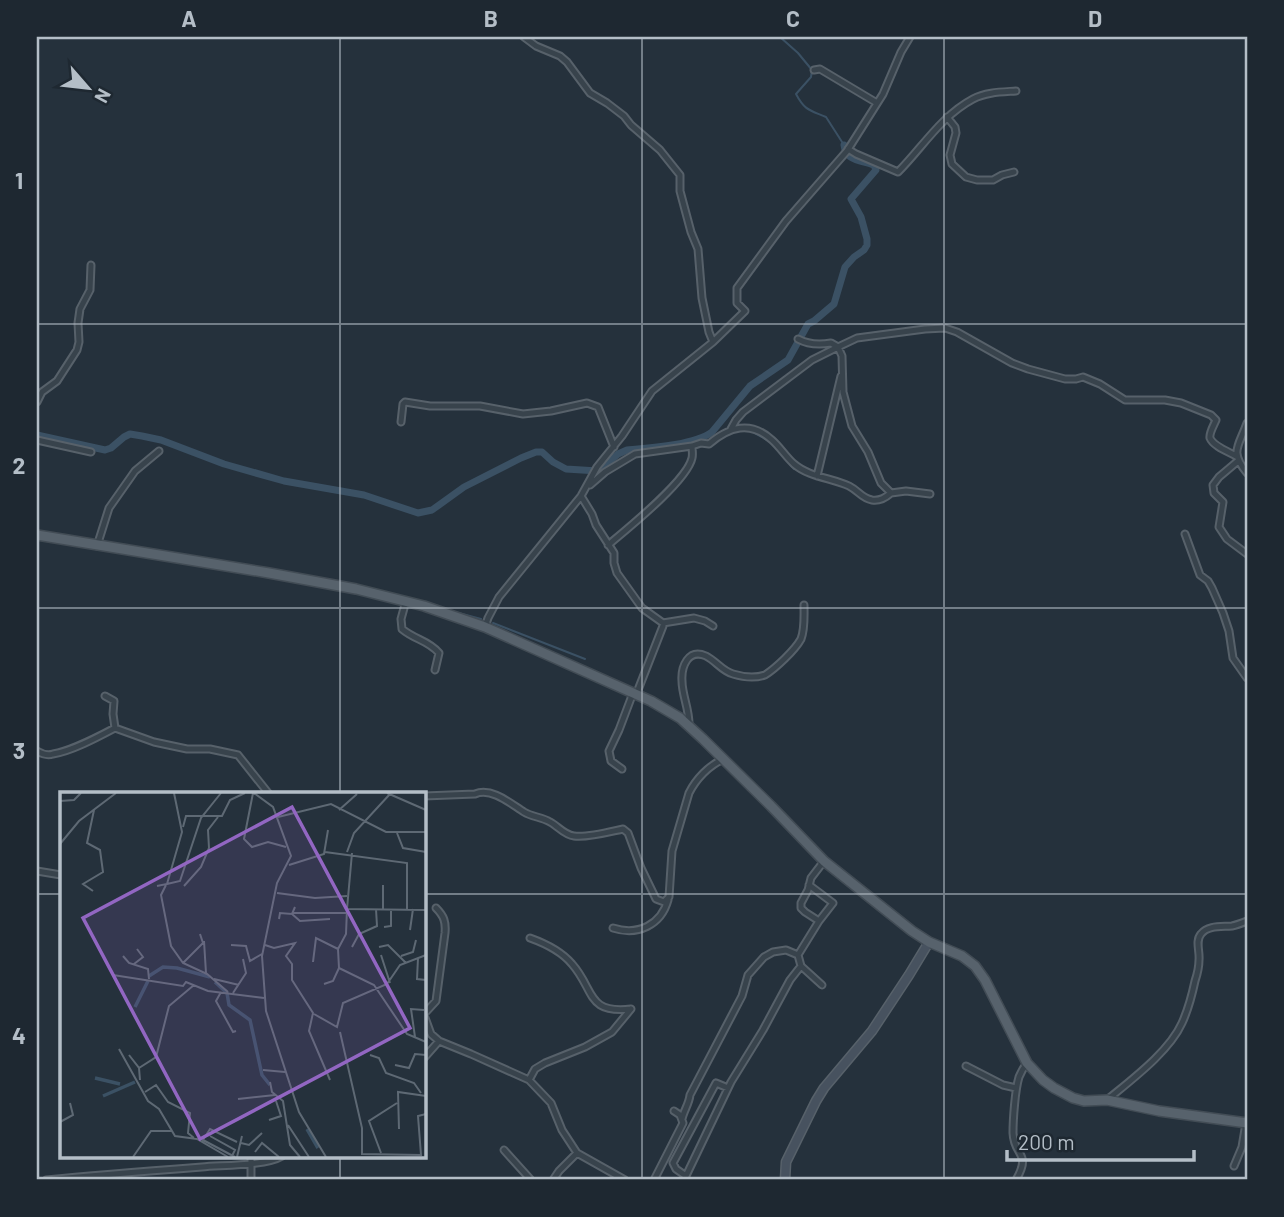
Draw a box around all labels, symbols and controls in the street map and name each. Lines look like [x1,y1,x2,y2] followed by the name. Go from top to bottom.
[181,4,197,32] text: A
[484,4,498,32] text: B
[786,4,800,32] text: C
[1088,4,1102,32] text: D
[52,52,122,122] north arrow
[90,85,117,107] text: N
[15,166,23,194] text: 1
[13,451,25,479] text: 2
[13,736,25,764] text: 3
[60,792,425,1158] inset map
[12,1021,26,1049] text: 4
[1007,1119,1195,1163] scale bar
[1018,1129,1075,1154] text: 200 m

